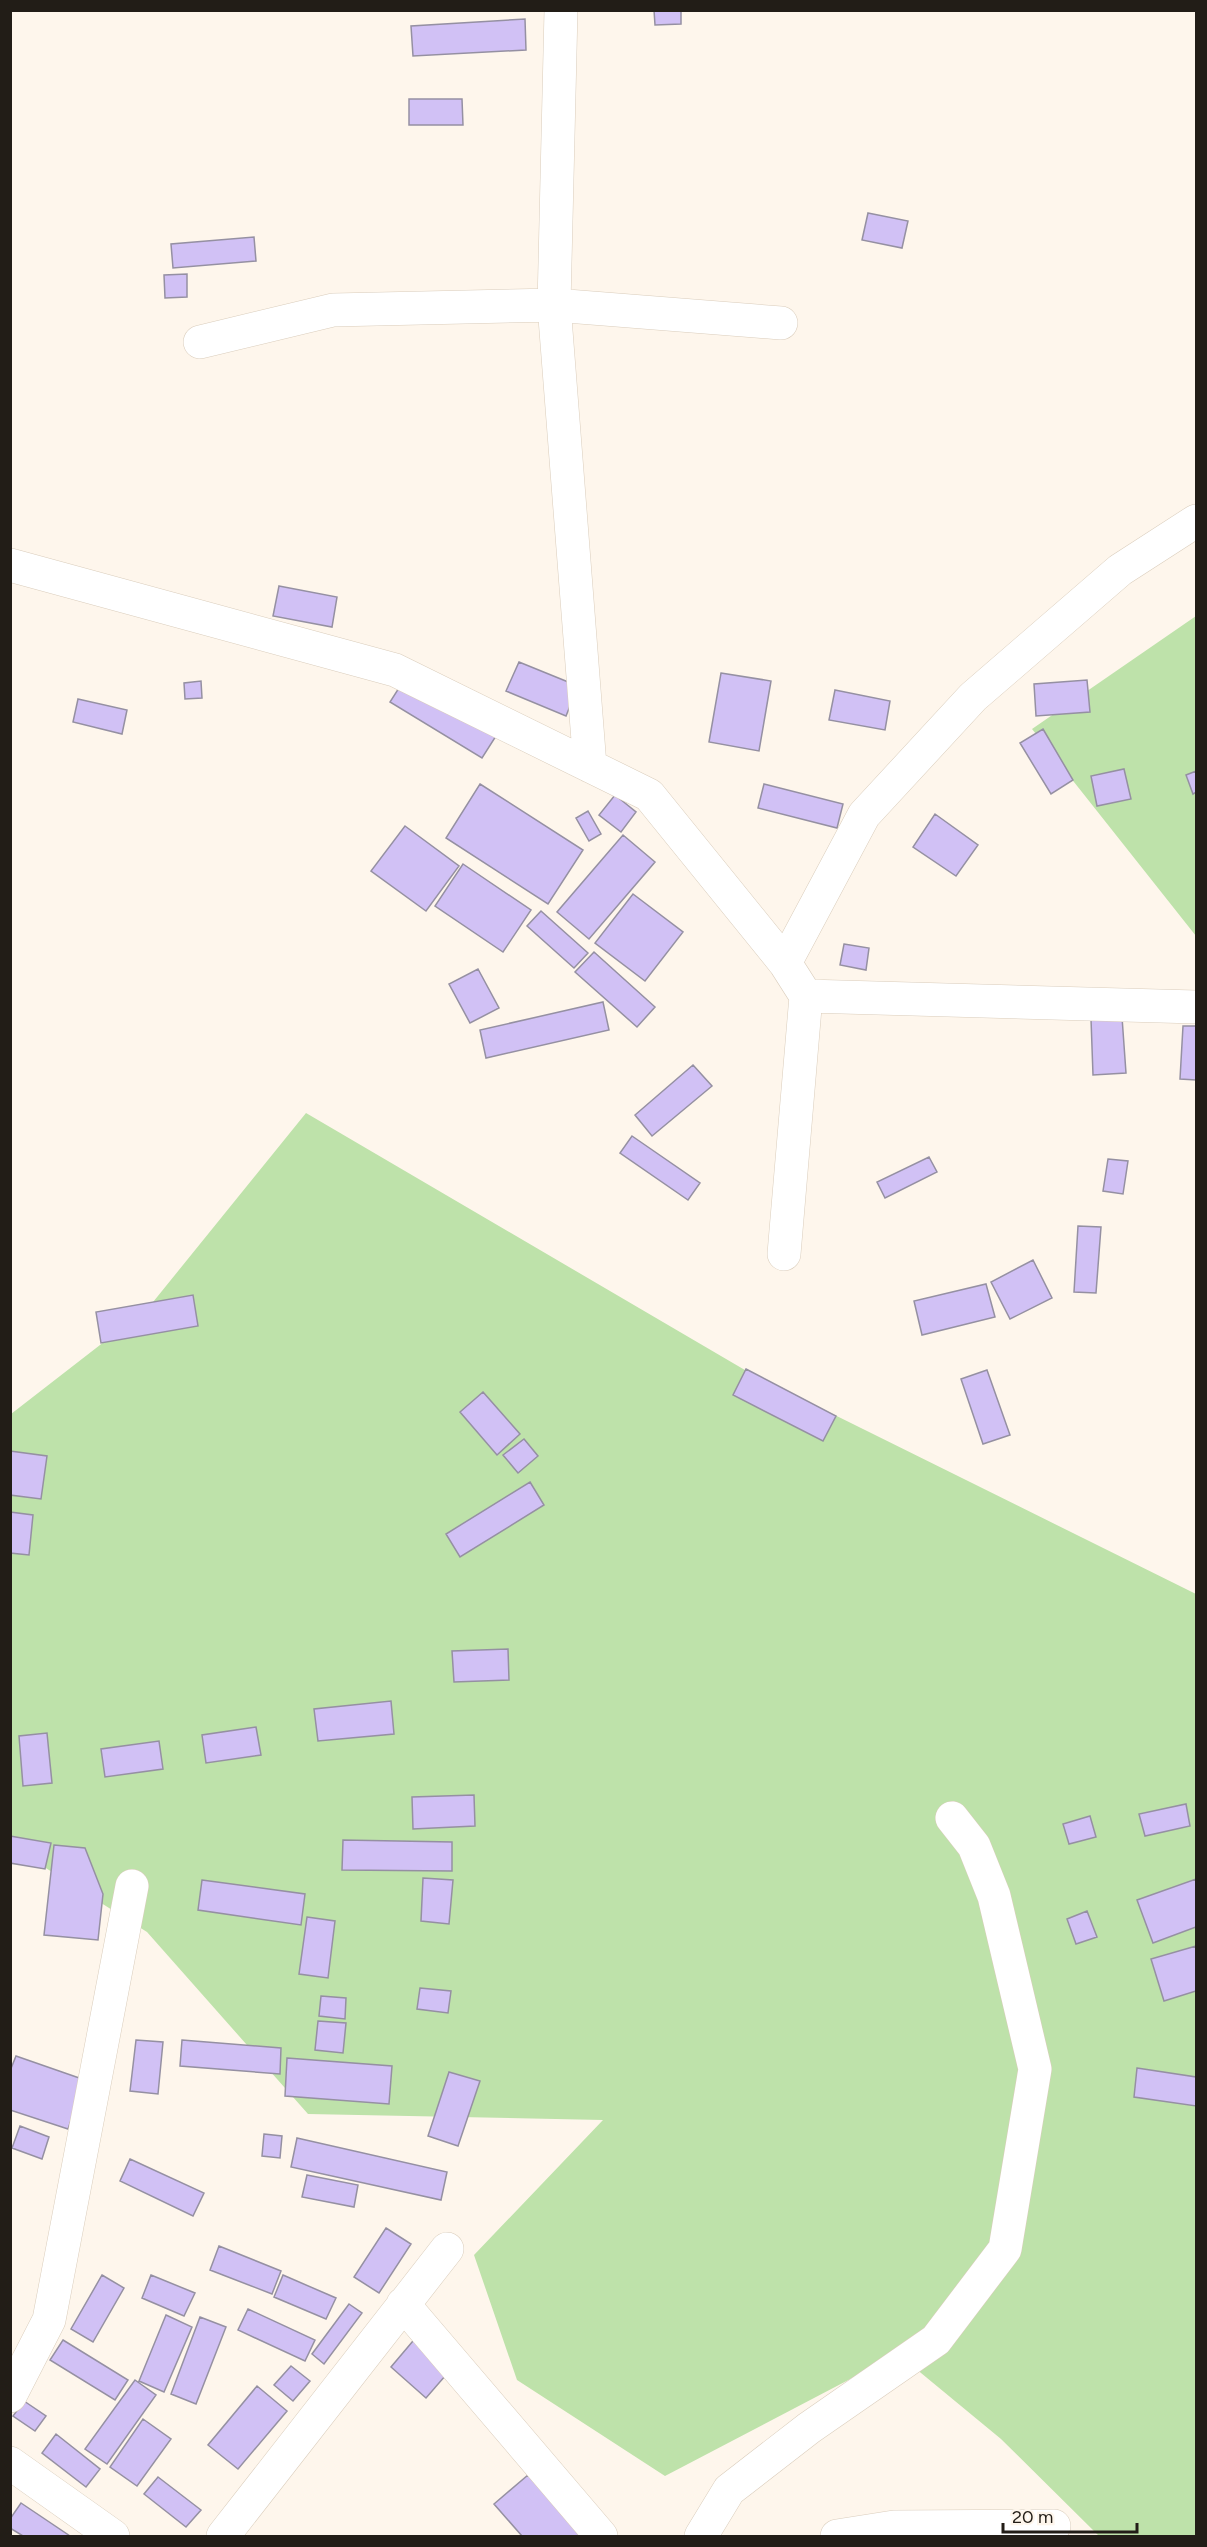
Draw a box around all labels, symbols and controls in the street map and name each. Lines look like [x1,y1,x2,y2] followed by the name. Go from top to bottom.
[1003,2496,1136,2534] scale bar
[1012,2506,1053,2528] text: 20 m

